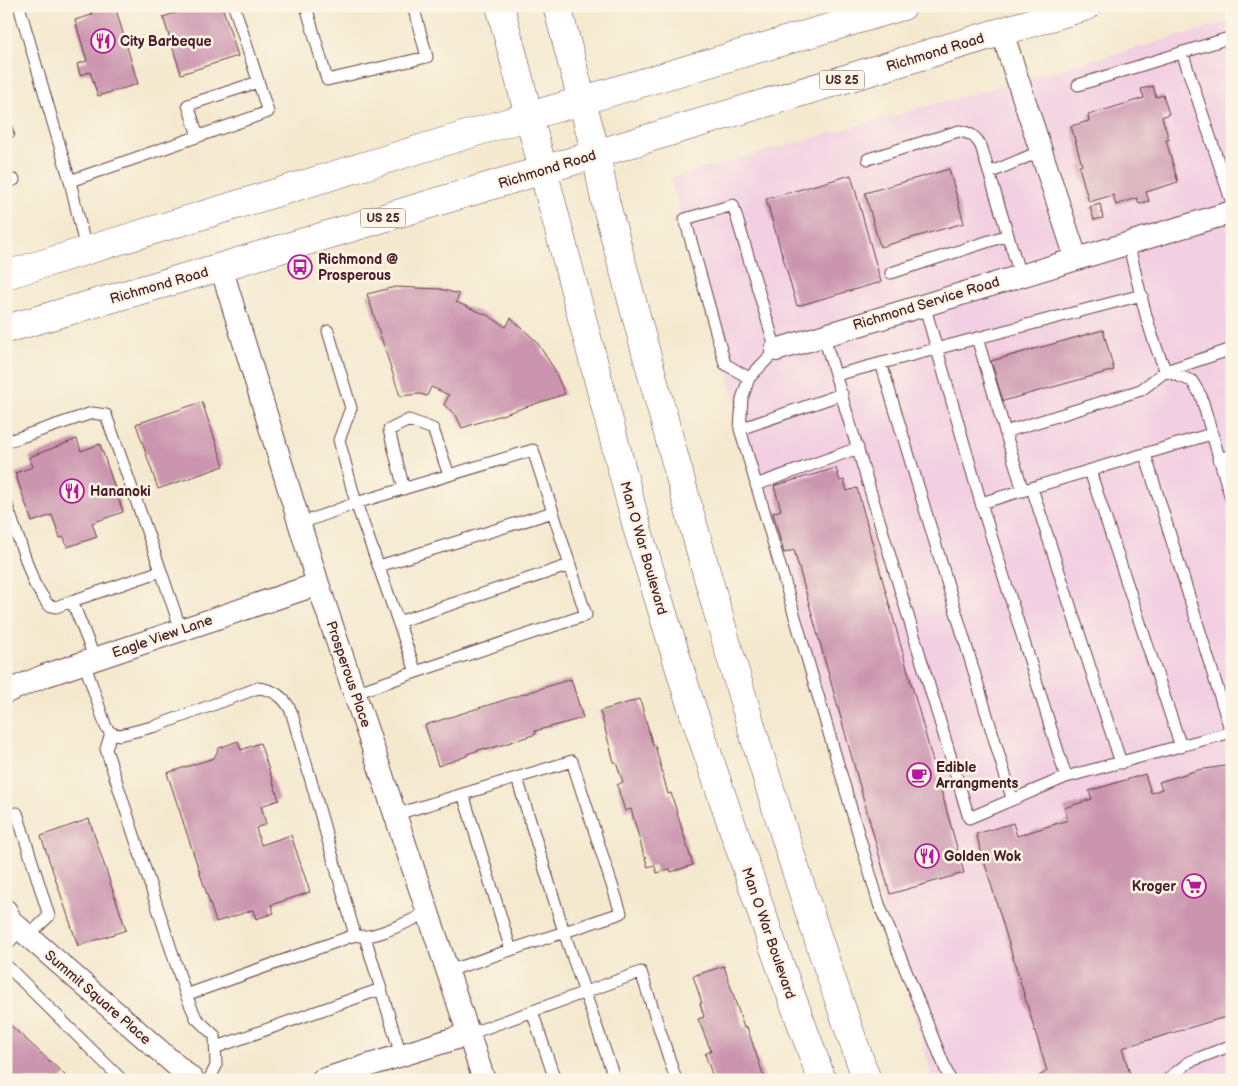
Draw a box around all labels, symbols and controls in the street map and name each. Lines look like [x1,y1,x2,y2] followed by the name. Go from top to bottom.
[90,28,116,54] restaurant icon: City Barbeque
[884,30,986,75] street label: Richmond Road
[120,33,212,50] place label: City Barbeque
[820,70,864,90] road number: US 25
[496,147,598,192] street label: Richmond Road
[360,208,406,228] road number: US 25
[318,251,399,284] place label: Richmond @ Prosperous
[287,254,313,280] bus stop icon: Richmond @ Prosperous
[108,263,210,308] street label: Richmond Road
[851,273,1002,334] street label: Richmond Service Road
[59,478,85,504] restaurant icon: Hananoki
[616,479,671,617] street label: Man O War Boulevard
[90,483,151,500] place label: Hananoki
[110,611,215,662] street label: Eagle View Lane
[322,619,375,730] street label: Prosperous Place
[935,759,1018,792] place label: Edible Arrangments
[906,762,932,788] cafe icon: Edible Arrangments
[914,843,940,869] restaurant icon: Golden Wok
[944,848,1022,865] place label: Golden Wok
[738,865,799,1001] street label: Man O War Boulevard
[1181,873,1207,899] supermarket icon: Kroger
[1132,878,1176,895] place label: Kroger
[41,947,154,1048] street label: Summit Square Place

